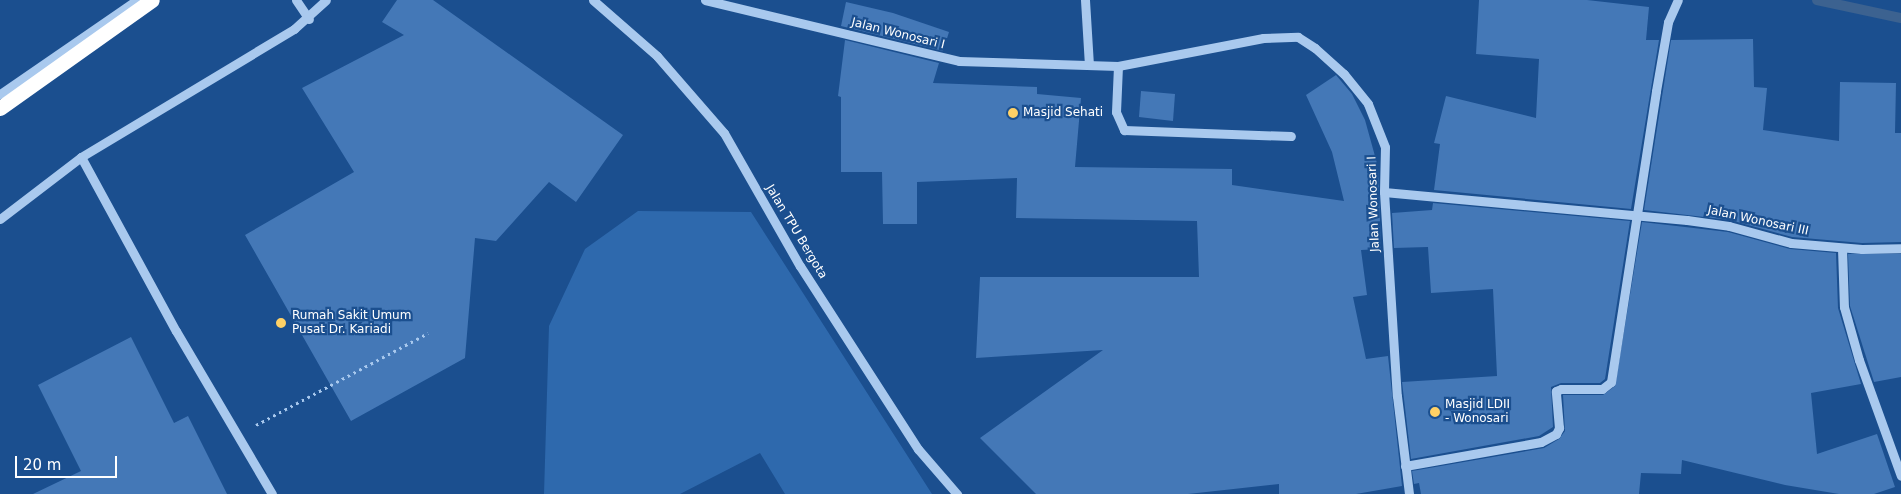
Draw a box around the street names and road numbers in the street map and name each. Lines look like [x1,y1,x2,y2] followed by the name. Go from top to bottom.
[850,15,946,53] street label: Jalan Wonosari I
[1365,156,1383,252] street label: Jalan Wonosari I
[762,182,830,282] street label: Jalan TPU Bergota
[1706,203,1810,239] street label: Jalan Wonosari III

